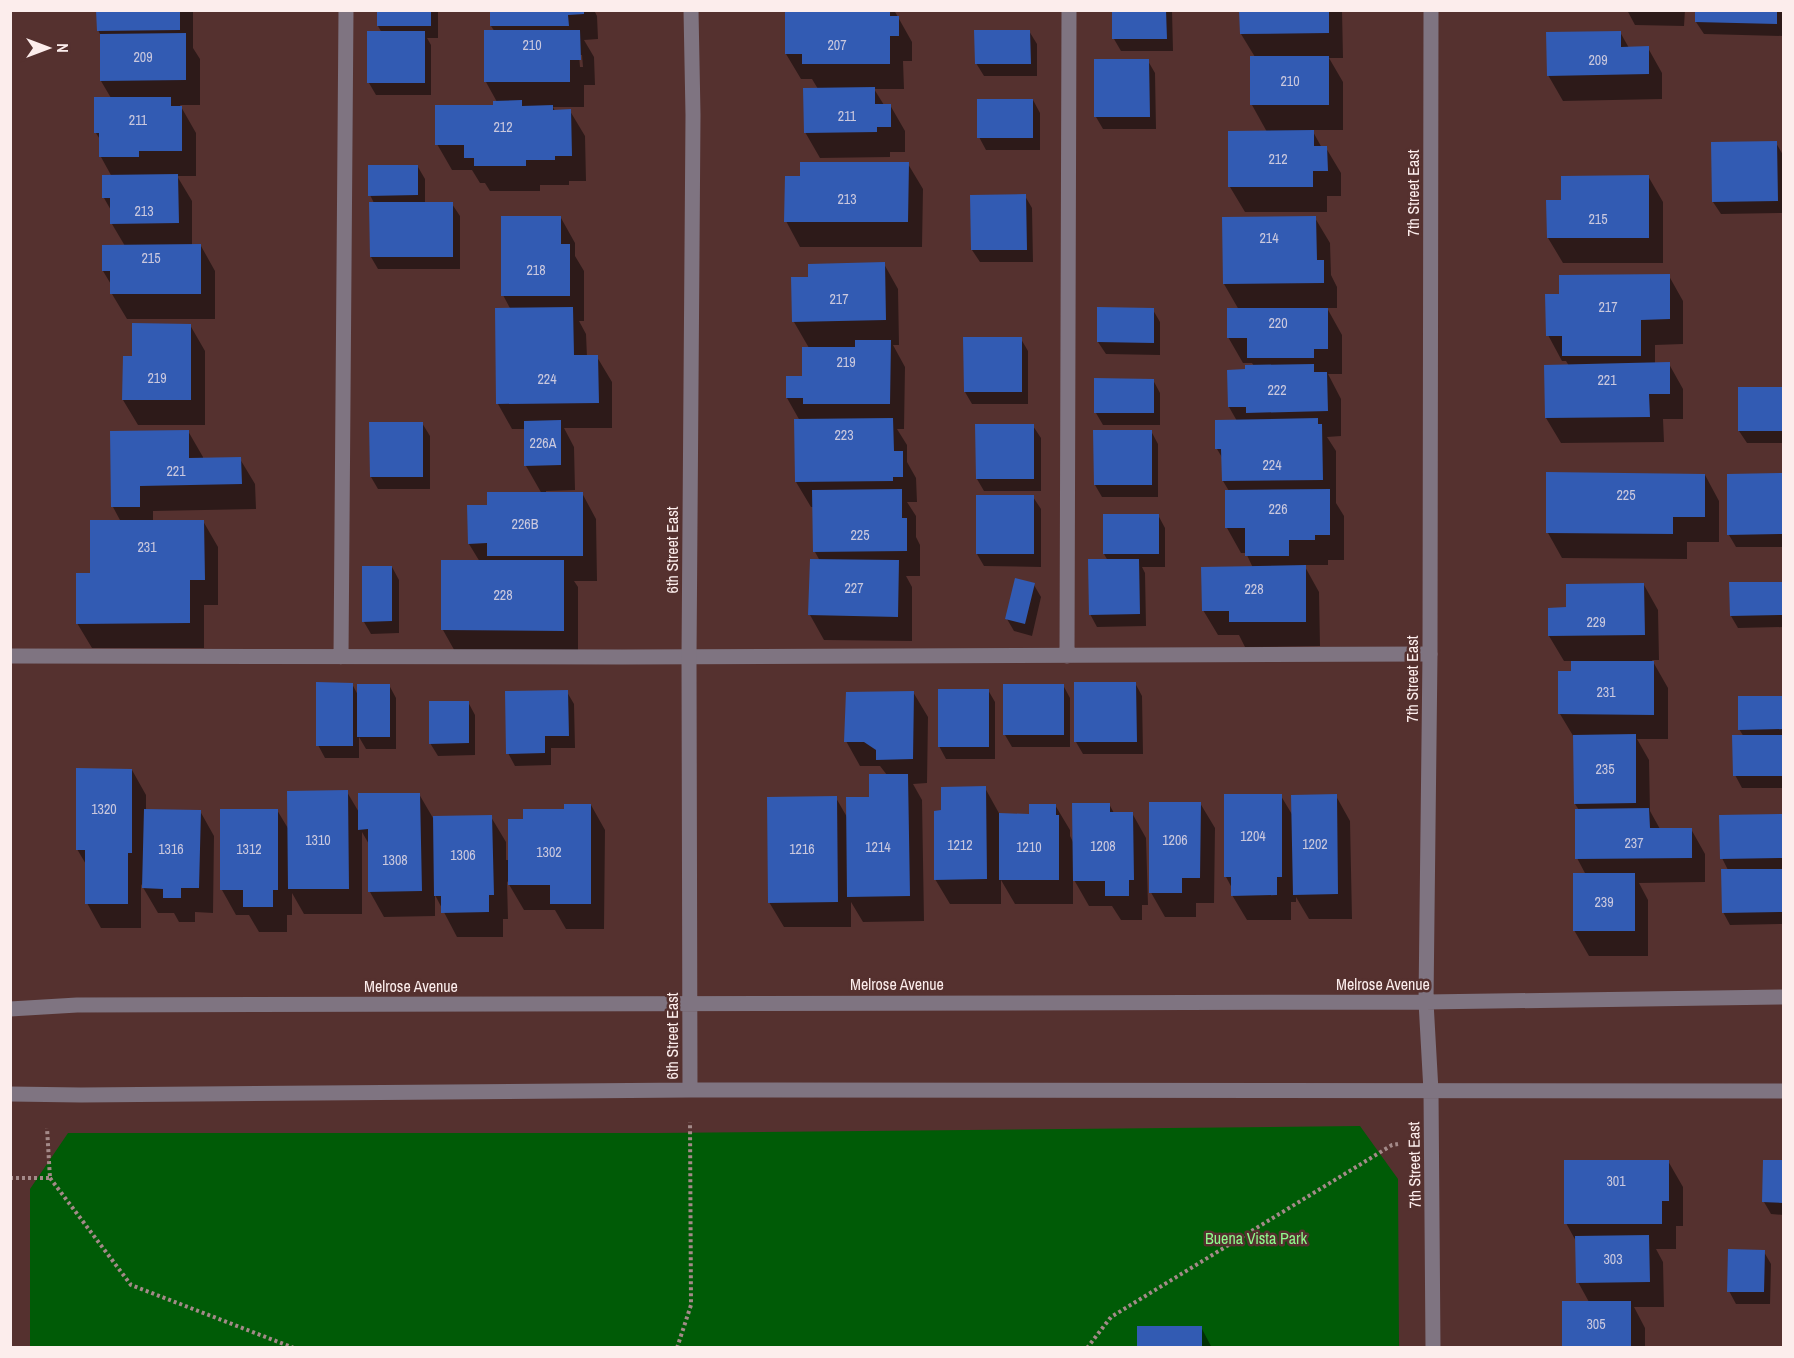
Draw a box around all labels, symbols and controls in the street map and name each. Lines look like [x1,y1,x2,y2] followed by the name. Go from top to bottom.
[18,18,78,78] north arrow
[522,36,542,54] house number: 210
[827,36,847,54] house number: 207
[52,43,74,53] text: N
[133,48,153,66] house number: 209
[1588,51,1608,69] house number: 209
[1280,72,1300,90] house number: 210
[838,107,857,125] house number: 211
[129,111,148,129] house number: 211
[493,118,513,136] house number: 212
[1402,149,1424,236] street label: 7th Street East
[1268,150,1288,168] house number: 212
[837,190,857,208] house number: 213
[134,202,154,220] house number: 213
[1588,210,1608,228] house number: 215
[1259,229,1279,247] house number: 214
[141,249,161,267] house number: 215
[526,261,546,279] house number: 218
[829,290,849,308] house number: 217
[1598,298,1618,316] house number: 217
[1268,314,1288,332] house number: 220
[836,353,856,371] house number: 219
[147,369,167,387] house number: 219
[537,370,557,388] house number: 224
[1597,371,1617,389] house number: 221
[1267,381,1287,399] house number: 222
[834,426,854,444] house number: 223
[530,434,557,452] house number: 226A
[1262,456,1282,474] house number: 224
[166,462,186,480] house number: 221
[1616,486,1636,504] house number: 225
[1268,500,1288,518] house number: 226
[661,506,683,593] street label: 6th Street East
[512,515,539,533] house number: 226B
[850,526,870,544] house number: 225
[137,538,157,556] house number: 231
[844,579,864,597] house number: 227
[1244,580,1264,598] house number: 228
[493,586,513,604] house number: 228
[1586,613,1606,631] house number: 229
[1401,635,1423,722] street label: 7th Street East
[1596,683,1616,701] house number: 231
[1595,760,1615,778] house number: 235
[91,800,117,818] house number: 1320
[1240,827,1266,845] house number: 1204
[305,831,331,849] house number: 1310
[1162,831,1188,849] house number: 1206
[1624,834,1644,852] house number: 237
[1302,835,1328,853] house number: 1202
[947,836,973,854] house number: 1212
[1090,837,1116,855] house number: 1208
[865,838,891,856] house number: 1214
[1016,838,1042,856] house number: 1210
[158,840,184,858] house number: 1316
[236,840,262,858] house number: 1312
[789,840,815,858] house number: 1216
[536,843,562,861] house number: 1302
[450,846,476,864] house number: 1306
[382,851,408,869] house number: 1308
[1594,893,1614,911] house number: 239
[850,973,944,995] street label: Melrose Avenue
[1336,973,1430,995] street label: Melrose Avenue
[364,975,458,997] street label: Melrose Avenue
[661,992,683,1079] street label: 6th Street East
[1402,1121,1426,1209] street label: 7th Street East
[1606,1172,1626,1190] house number: 301
[1205,1227,1307,1249] park label: Buena Vista Park
[1603,1250,1623,1268] house number: 303
[1586,1315,1606,1333] house number: 305

